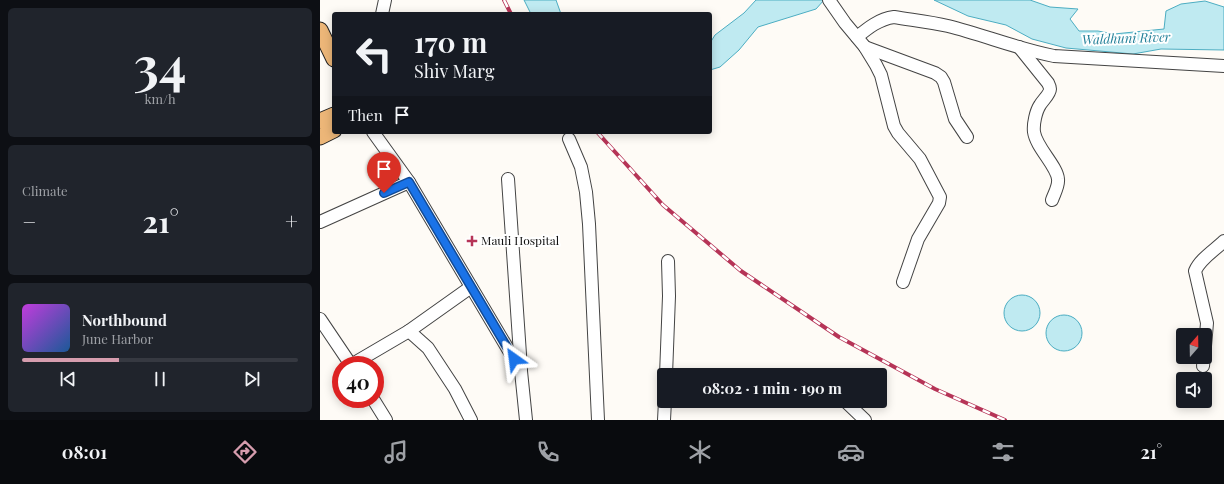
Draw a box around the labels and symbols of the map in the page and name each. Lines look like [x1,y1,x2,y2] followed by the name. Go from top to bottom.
[1082,27,1171,48] water label: Waldhuni River
[367,152,401,193] pin
[481,232,560,248] place label: Mauli Hospital
[466,235,478,247] marker: Mauli Hospital
[1176,328,1212,364] north arrow
[493,338,535,380] position arrow
[332,356,384,408] speed limit sign: 40

